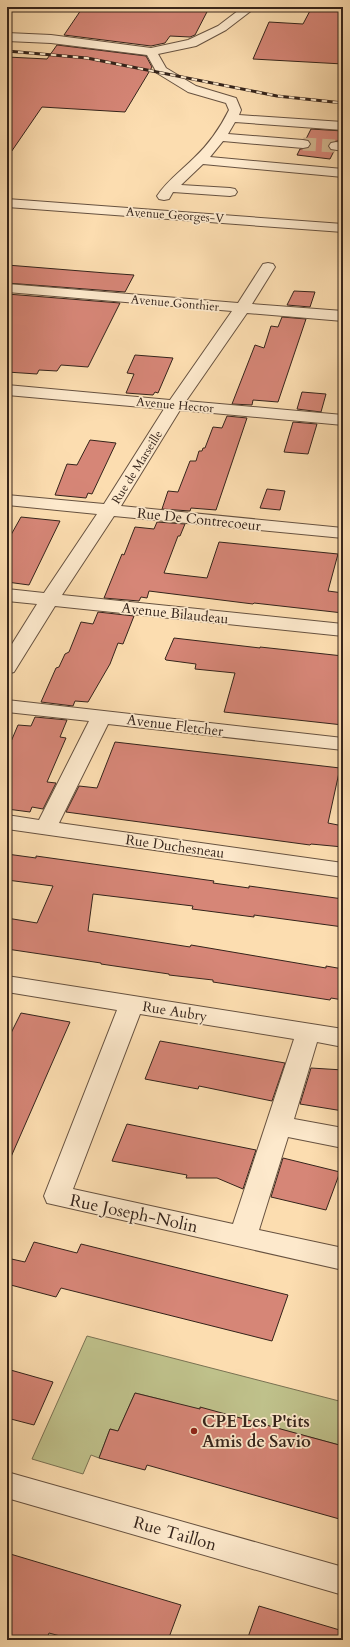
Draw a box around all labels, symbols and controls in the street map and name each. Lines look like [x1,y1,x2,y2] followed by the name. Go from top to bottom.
[125,204,225,226] street label: Avenue Georges-V
[130,291,220,315] street label: Avenue Gonthier
[136,394,215,416] street label: Avenue Hector
[108,427,166,507] street label: Rue de Marseille
[136,504,263,536] street label: Rue De Contrecoeur
[121,598,230,629] street label: Avenue Bilaudeau
[126,710,225,741] street label: Avenue Fletcher
[124,830,226,863] street label: Rue Duchesneau
[141,997,209,1026] street label: Rue Aubry
[68,1189,200,1238] street label: Rue Joseph-Nolin
[202,1410,311,1453] place label: CPE Les P'tits Amis de Savio
[189,1426,199,1436] marker: CPE Les P'tits Amis de Savio
[131,1511,219,1556] street label: Rue Taillon

